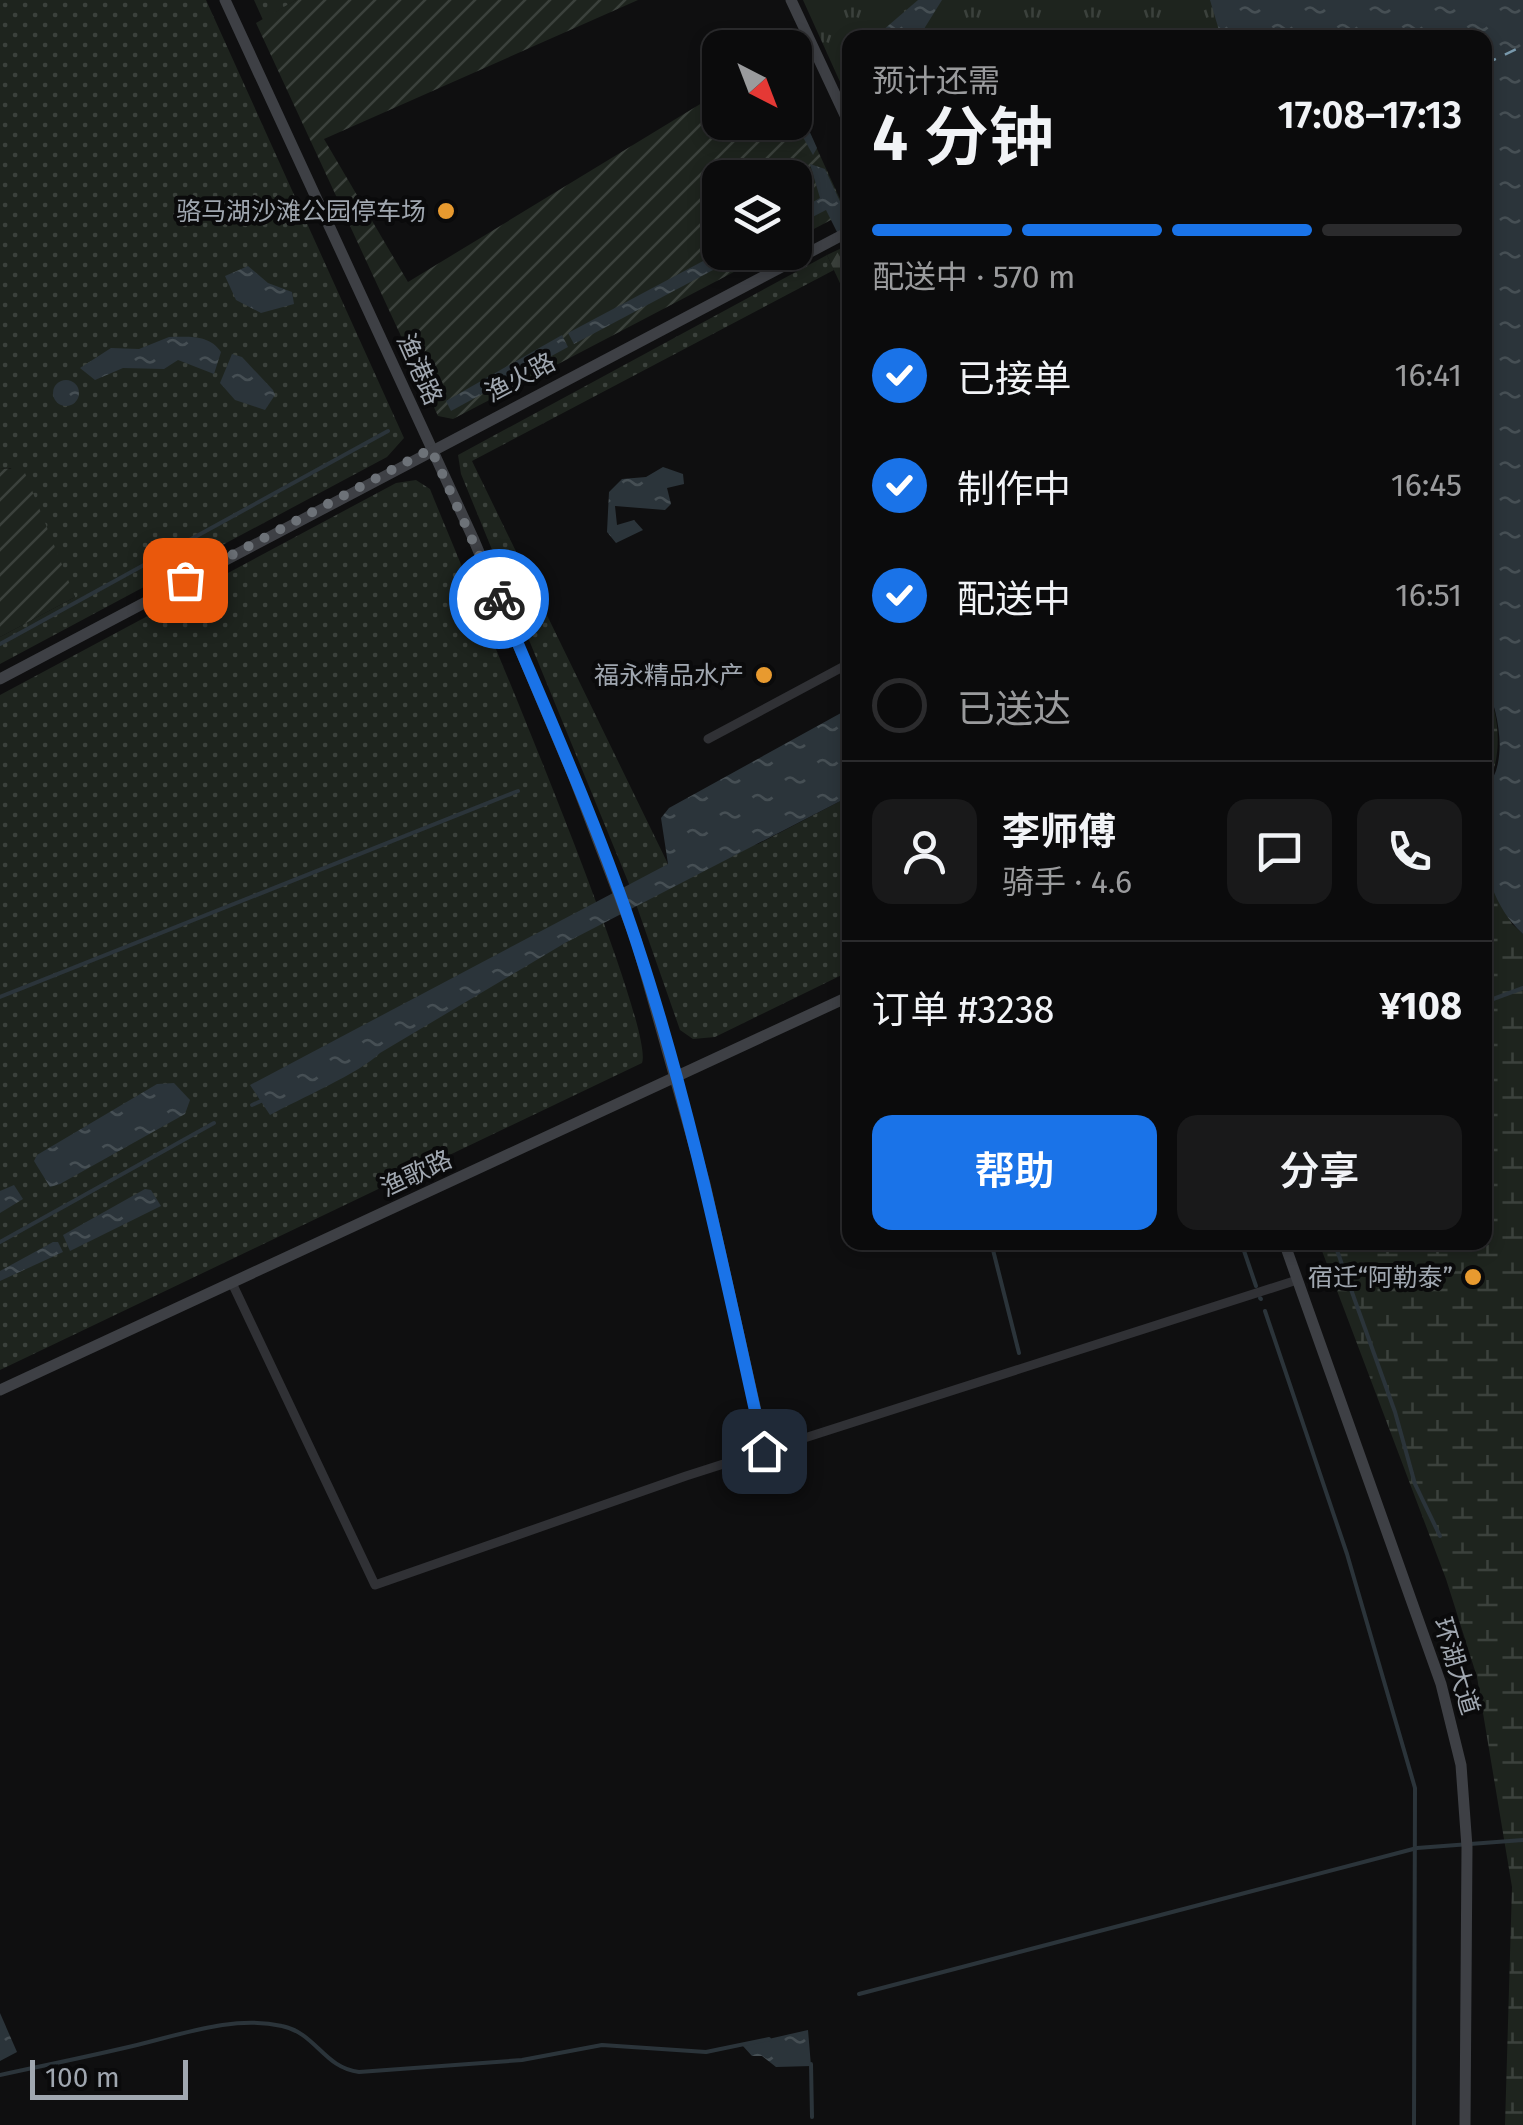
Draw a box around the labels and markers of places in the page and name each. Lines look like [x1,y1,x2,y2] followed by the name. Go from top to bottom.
[176,197,426,227] place label: 骆马湖沙滩公园停车场
[435,200,457,222] marker: 骆马湖沙滩公园停车场
[143,538,228,623] pin
[594,661,744,691] place label: 福永精品水产
[753,664,775,686] marker: 福永精品水产
[1308,1263,1453,1293] place label: 宿迁“阿勒泰”
[1462,1266,1484,1288] marker: 宿迁“阿勒泰”
[722,1409,807,1494] pin

